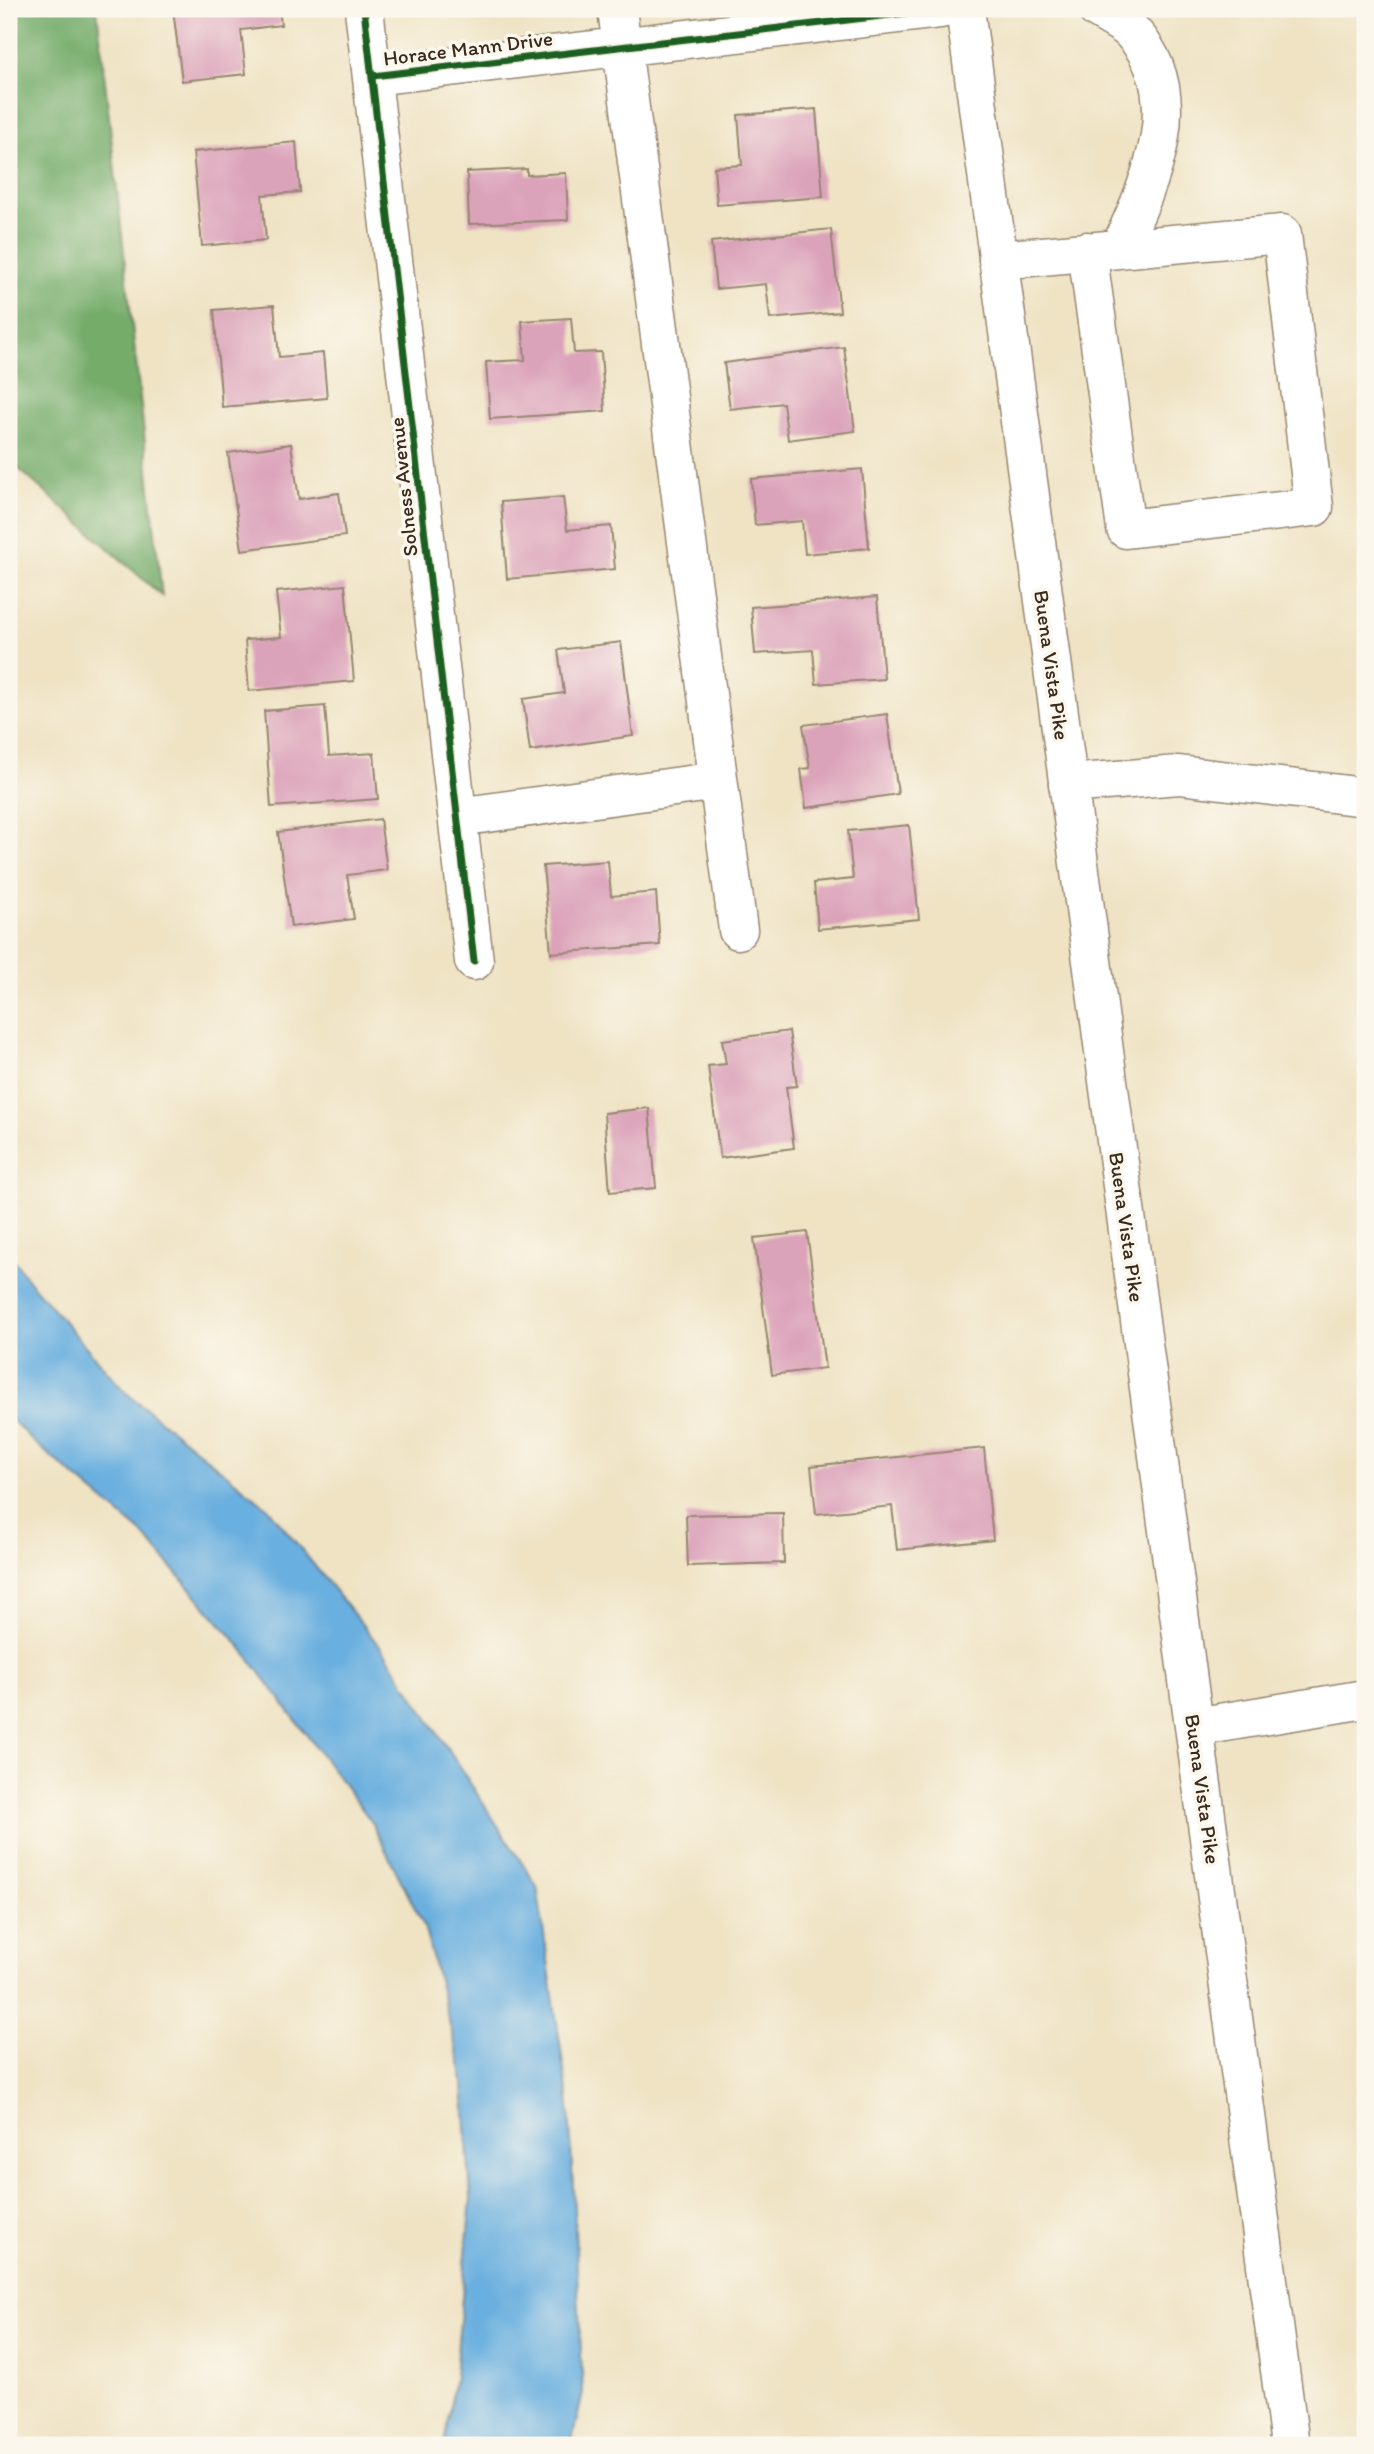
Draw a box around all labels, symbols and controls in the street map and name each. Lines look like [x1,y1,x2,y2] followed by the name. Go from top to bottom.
[382,25,554,71] street label: Horace Mann Drive
[383,416,423,558] street label: Solness Avenue
[1029,588,1075,742] street label: Buena Vista Pike
[1104,1150,1150,1304] street label: Buena Vista Pike
[1180,1712,1226,1866] street label: Buena Vista Pike

